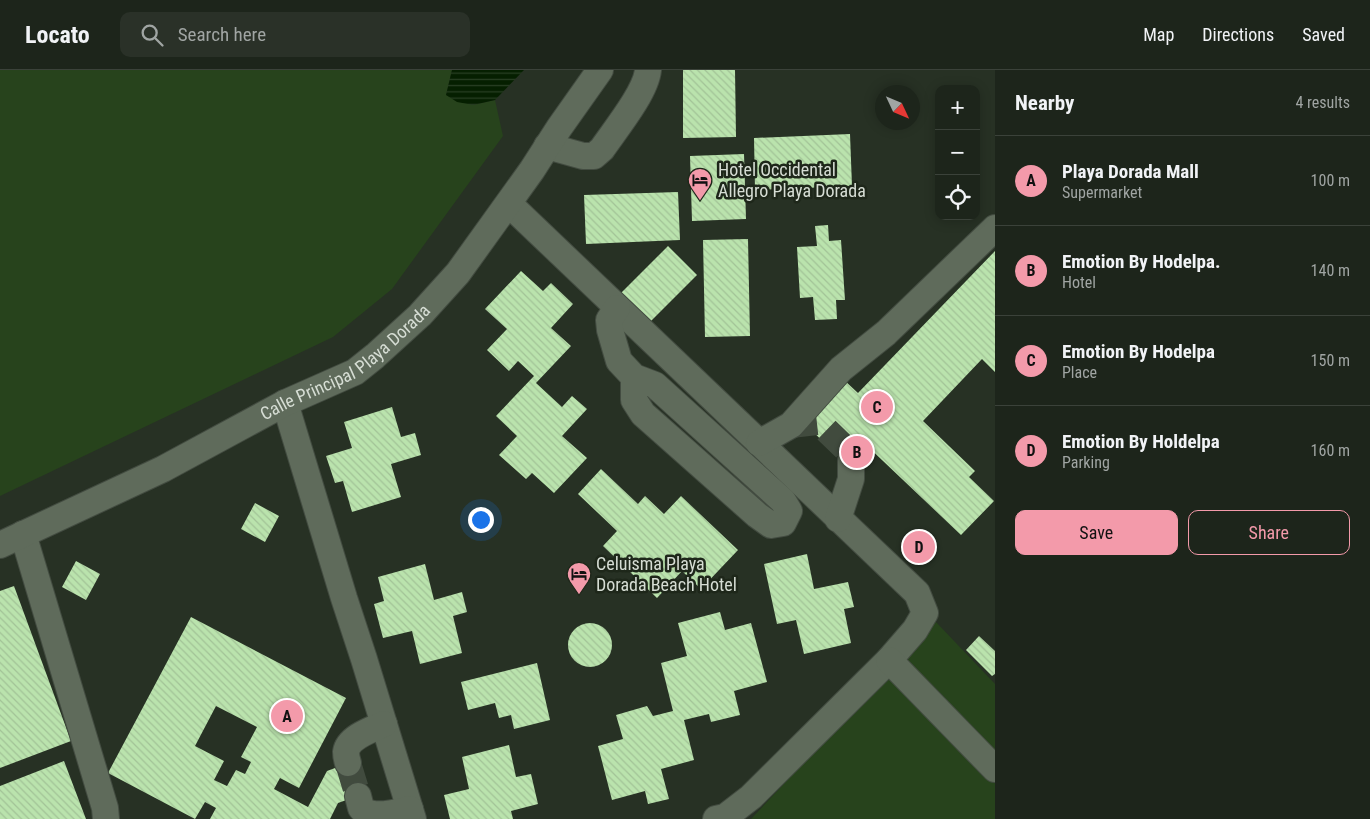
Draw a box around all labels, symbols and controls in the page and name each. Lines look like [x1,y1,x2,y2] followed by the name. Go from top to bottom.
[120,12,470,57] search box
[25,21,90,49] text: Locato
[138,21,166,49] icon: search
[178,23,266,46] text: Search here
[1143,24,1174,45] text: Map
[1202,24,1274,45] text: Directions
[1302,24,1345,45] text: Saved
[875,85,920,130] north arrow
[935,85,980,220] map controls
[935,85,980,130] button: +
[1015,91,1074,115] text: Nearby
[1295,93,1350,112] text: 4 results
[935,130,980,175] button: −
[718,159,866,201] place label: Hotel Occidental Allegro Playa Dorada
[1062,160,1199,183] text: Playa Dorada Mall
[687,167,713,201] hotel icon: Hotel Occidental Allegro Playa Dorada
[1026,171,1036,190] text: A
[1311,171,1350,190] text: 100 m
[935,175,980,220] button: locate
[1062,183,1142,202] text: Supermarket
[1062,250,1220,273] text: Emotion By Hodelpa.
[1027,261,1035,280] text: B
[1311,261,1350,280] text: 140 m
[1062,273,1096,292] text: Hotel
[257,300,434,424] street label: Calle Principal Playa Dorada
[1062,340,1215,363] text: Emotion By Hodelpa
[1026,351,1036,370] text: C
[1311,351,1350,370] text: 150 m
[1062,363,1097,382] text: Place
[861,388,893,426] pin: C
[1062,430,1220,453] text: Emotion By Holdelpa
[841,433,873,471] pin: B
[1026,441,1036,460] text: D
[1311,441,1350,460] text: 160 m
[1062,453,1110,472] text: Parking
[468,507,494,533] your location
[1015,510,1178,555] button: Save
[1188,510,1350,555] button: Share
[903,528,935,566] pin: D
[596,553,737,595] place label: Celuisma Playa Dorada Beach Hotel
[566,561,592,595] hotel icon: Celuisma Playa Dorada Beach Hotel
[271,697,303,735] pin: A

